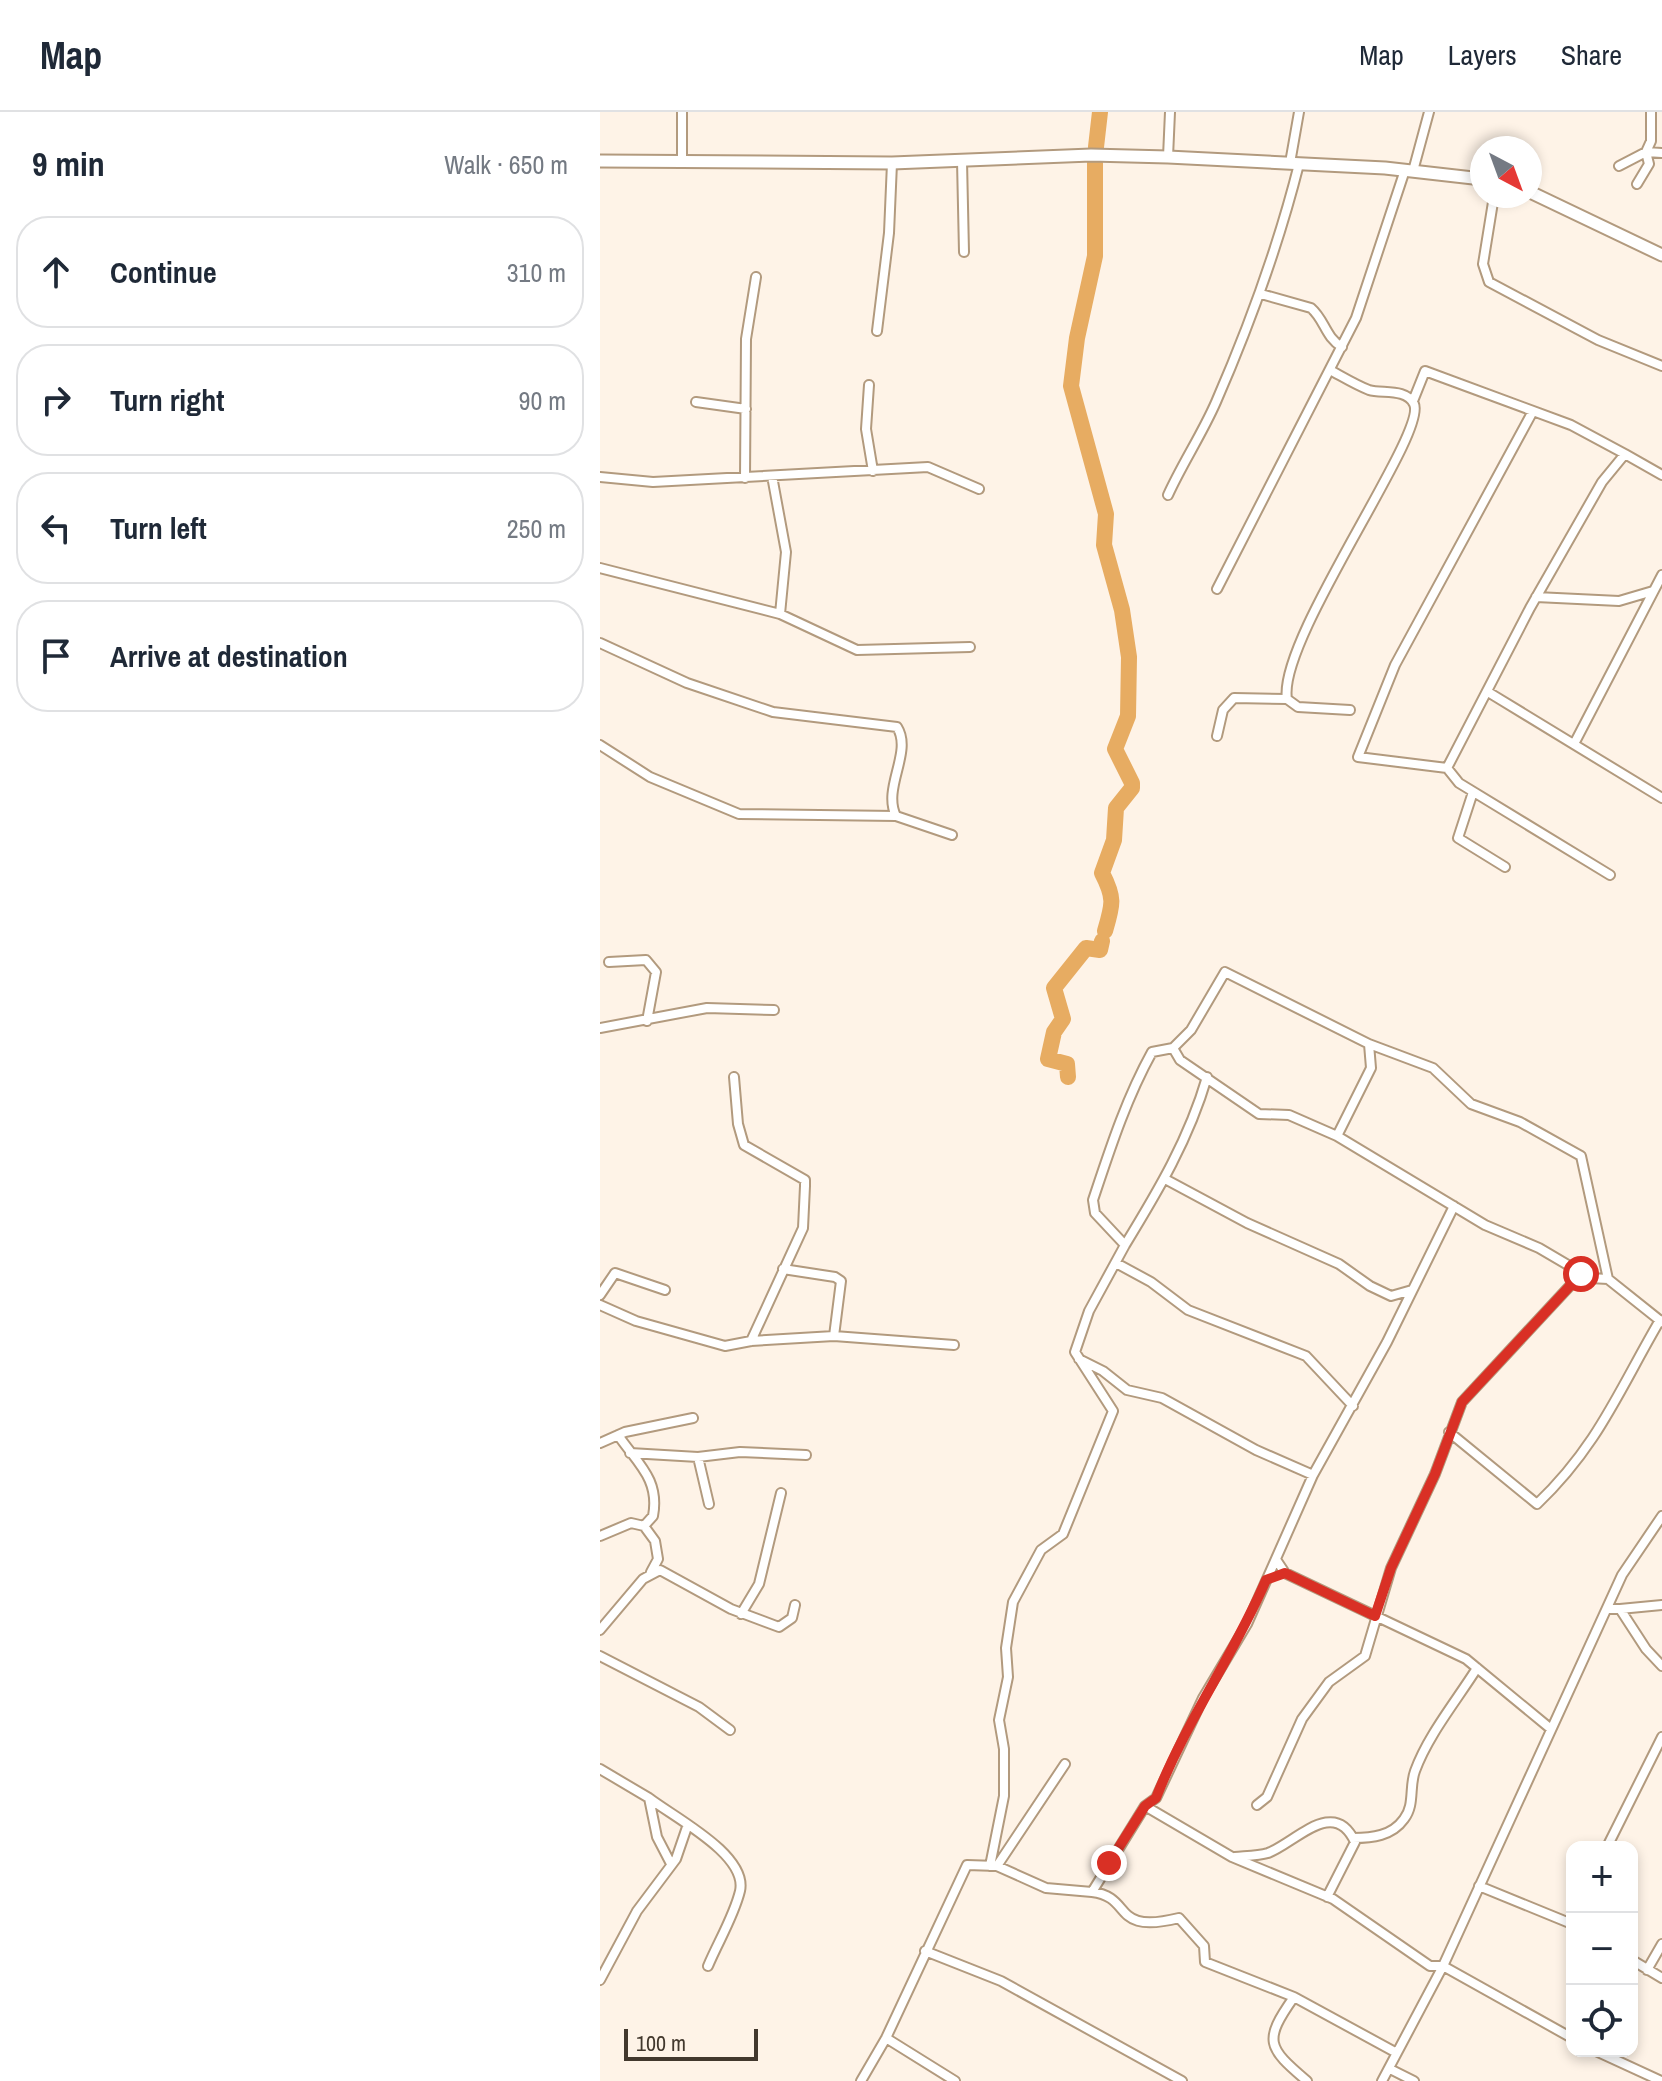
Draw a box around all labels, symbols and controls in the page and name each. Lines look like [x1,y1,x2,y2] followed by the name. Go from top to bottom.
[40,30,102,81] text: Map
[1359,36,1404,74] text: Map
[1448,36,1517,74] text: Layers
[1561,36,1622,74] text: Share
[1470,136,1542,208] north arrow
[32,141,105,187] text: 9 min
[444,147,568,182] text: Walk · 650 m
[34,250,78,294] icon: ahead
[110,252,217,292] text: Continue
[507,255,566,290] text: 310 m
[34,378,78,422] icon: right
[110,380,224,420] text: Turn right
[519,383,566,418] text: 90 m
[34,506,78,550] icon: left
[110,508,207,548] text: Turn left
[507,511,566,546] text: 250 m
[34,634,78,678] icon: arrive
[110,636,348,676] text: Arrive at destination
[1563,1256,1599,1292] route start
[1566,1841,1638,2057] map controls
[1566,1841,1638,1913] button: +
[1091,1845,1127,1881] route end
[1566,1913,1638,1985] button: −
[1566,1985,1638,2057] button: locate
[624,2025,758,2061] scale bar
[636,2028,686,2058] text: 100 m

